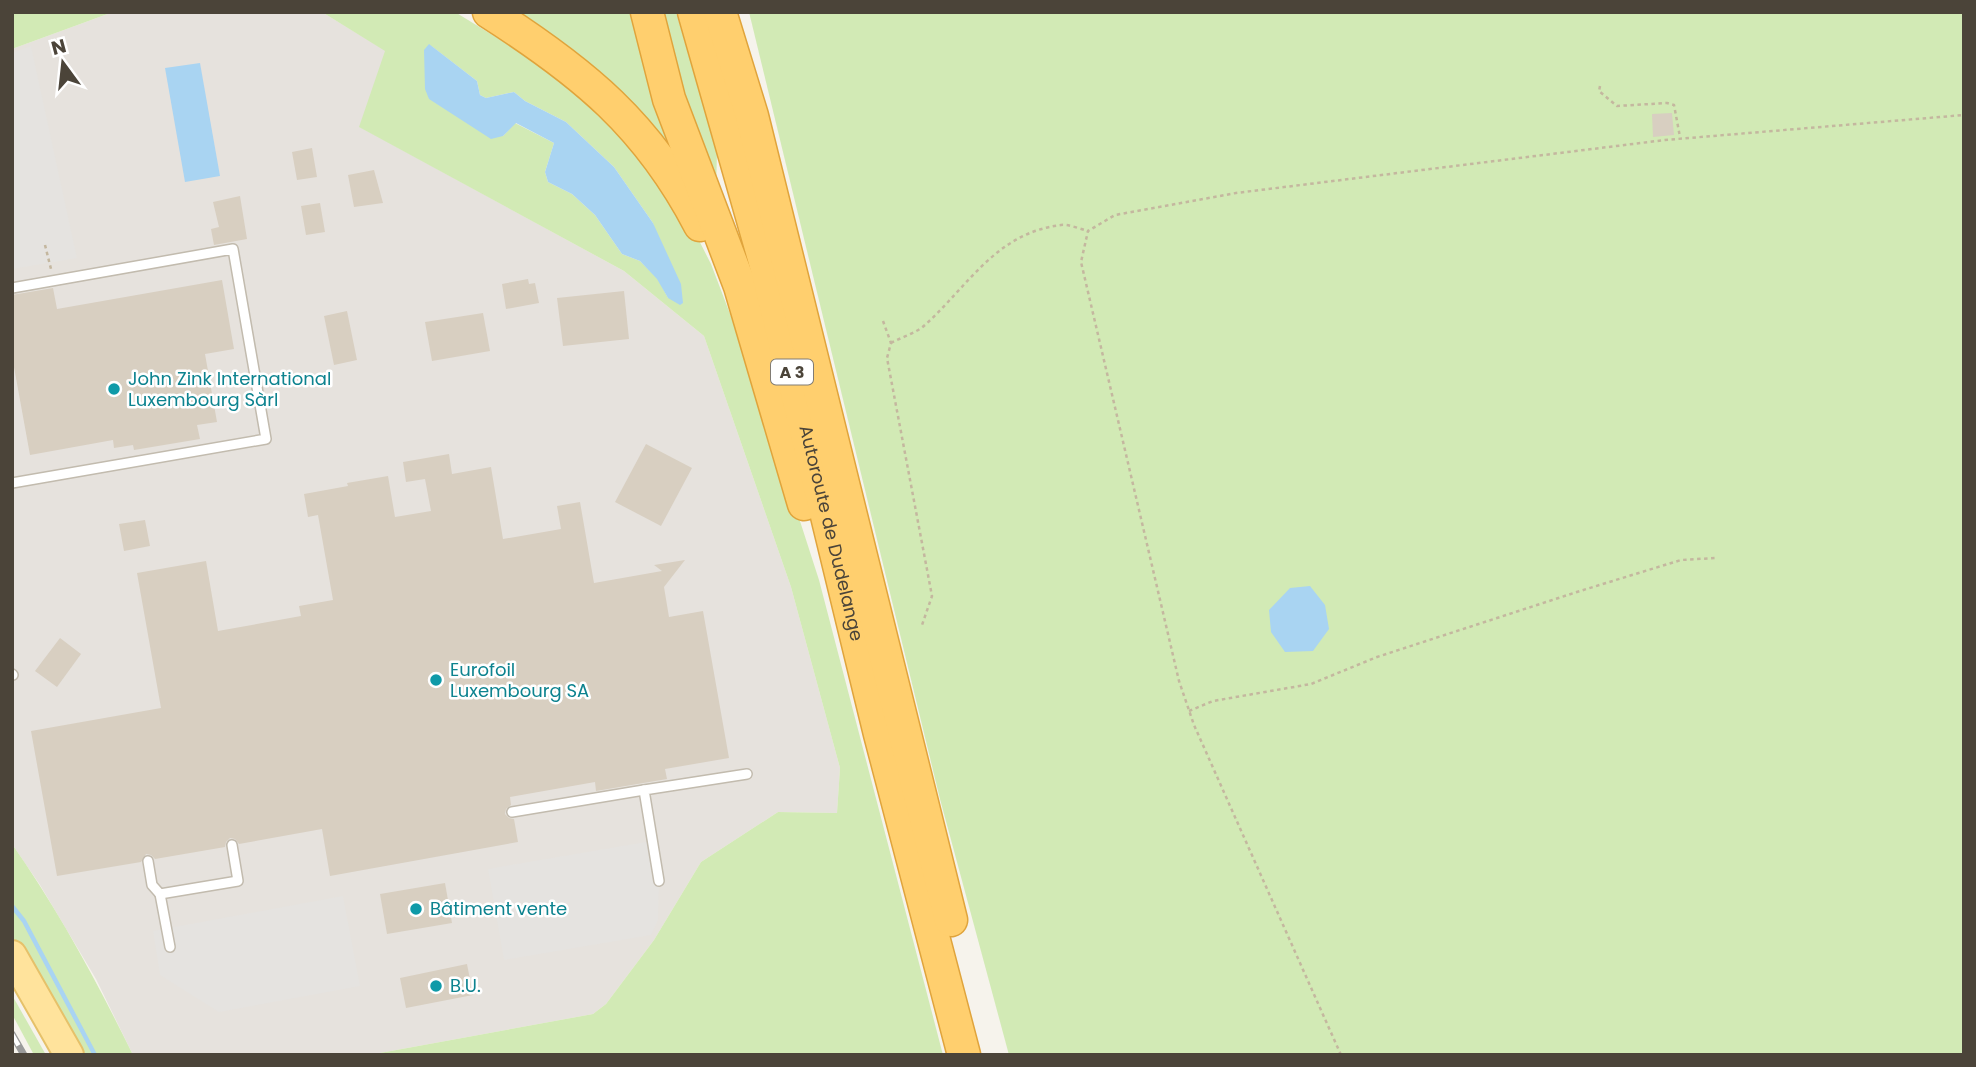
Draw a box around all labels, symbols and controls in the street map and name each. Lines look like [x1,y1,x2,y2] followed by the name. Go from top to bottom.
[28,28,98,98] north arrow
[48,32,69,62] text: N
[771,360,813,384] road number: A 3
[128,366,331,412] place label: John Zink International Luxembourg Sàrl
[106,381,122,397] marker: John Zink International Luxembourg Sàrl
[793,423,870,644] street label: Autoroute de Dudelange
[450,657,589,703] place label: Eurofoil Luxembourg SA
[428,672,444,688] marker: Eurofoil Luxembourg SA
[430,896,567,921] place label: Bâtiment vente
[408,901,424,917] marker: Bâtiment vente
[450,973,481,998] place label: B.U.
[428,978,444,994] marker: B.U.

